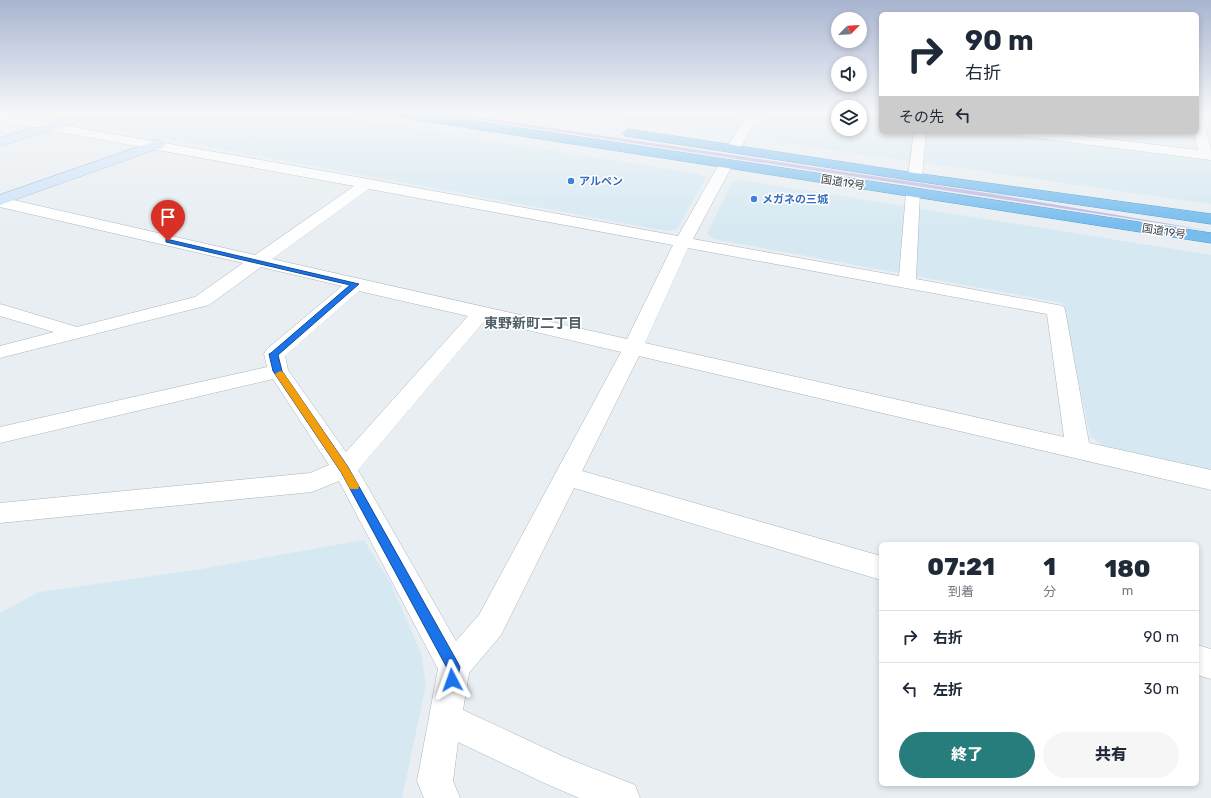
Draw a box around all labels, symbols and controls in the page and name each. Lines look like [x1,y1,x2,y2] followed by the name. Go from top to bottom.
[831,12,867,48] north arrow
[831,12,867,136] map controls
[965,24,1034,57] text: 90 m
[899,28,951,80] icon: right
[831,56,867,92] button: sound
[965,62,1001,84] text: 右折
[831,100,867,136] button: layers
[952,104,974,126] icon: left
[899,108,944,126] text: その先
[820,173,866,192] street label: 国道19号
[579,175,623,188] place label: アルペン
[566,176,576,186] marker: アルペン
[762,193,829,206] place label: メガネの三城
[749,194,759,204] marker: メガネの三城
[151,200,185,241] pin
[157,206,179,228] icon: arrive
[1141,222,1187,241] street label: 国道19号
[484,315,582,332] district label: 東野新町二丁目
[927,553,995,581] text: 07:21
[1043,553,1056,581] text: 1
[1105,555,1151,583] text: 180
[1122,583,1133,598] text: m
[948,584,974,599] text: 到着
[1043,584,1056,599] text: 分
[899,626,921,648] icon: right
[1144,628,1179,646] text: 90 m
[933,629,963,647] text: 右折
[431,659,473,701] position arrow
[899,678,921,700] icon: left
[1143,680,1179,698] text: 30 m
[933,681,963,699] text: 左折
[899,732,1035,778] button: 終了
[1043,732,1179,778] button: 共有

